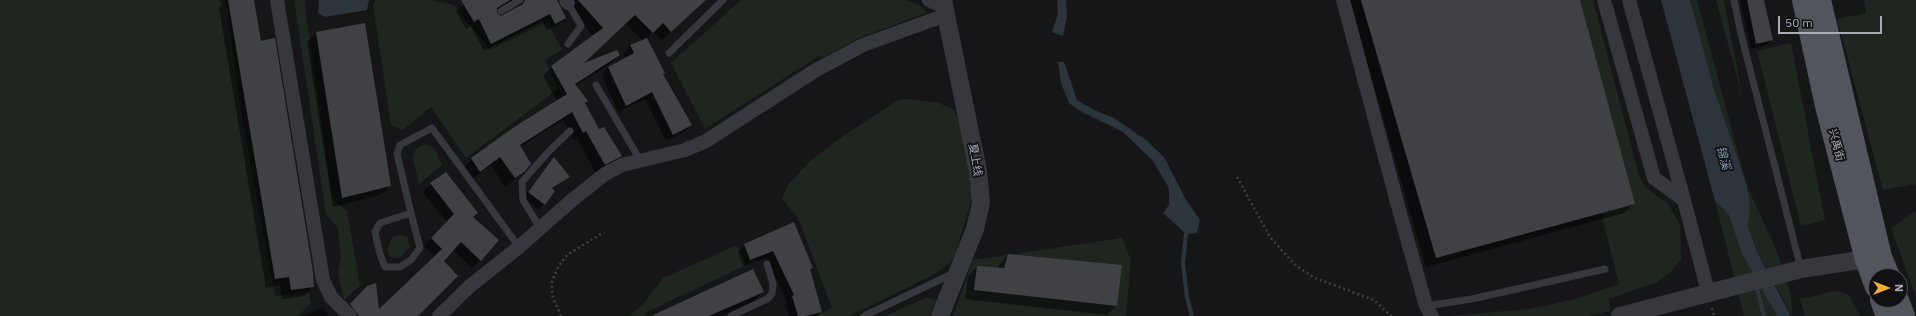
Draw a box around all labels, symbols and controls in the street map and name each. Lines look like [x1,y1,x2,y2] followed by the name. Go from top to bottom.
[1780,8,1884,34] scale bar
[1785,15,1813,30] text: 50 m
[1825,127,1847,163] street label: 兴禹街
[966,143,984,177] street label: 夏上线
[1713,145,1733,171] water label: 锦溪
[1868,268,1908,308] north arrow
[1892,284,1906,292] text: N

